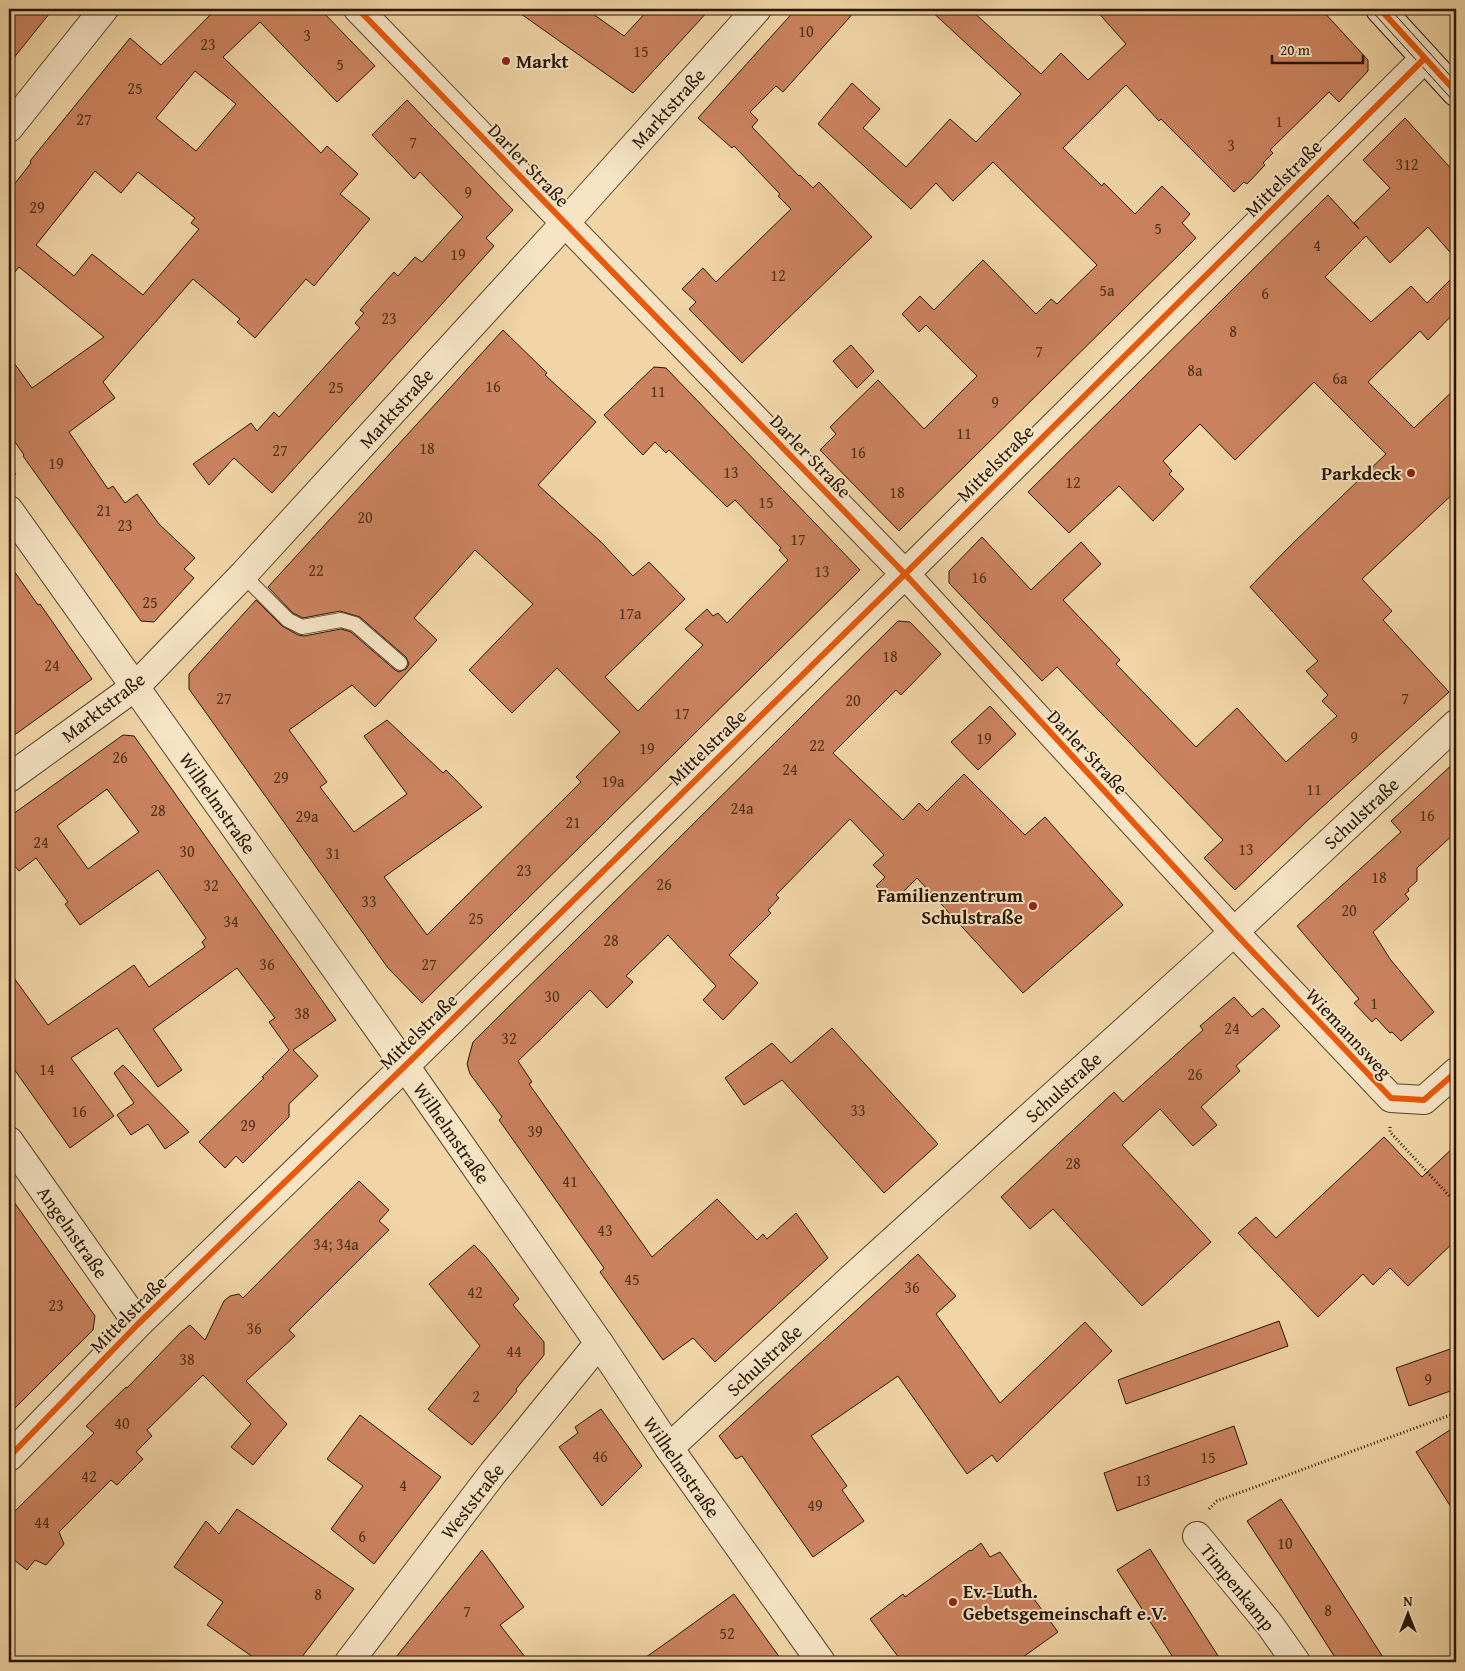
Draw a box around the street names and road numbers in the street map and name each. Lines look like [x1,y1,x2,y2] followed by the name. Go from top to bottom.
[624,62,712,154] street label: Marktstraße
[482,117,576,213] street label: Darler Straße
[1238,133,1328,223] street label: Mittelstraße
[352,362,440,454] street label: Marktstraße
[764,408,858,504] street label: Darler Straße
[950,418,1040,508] street label: Mittelstraße
[55,665,151,749] street label: Marktstraße
[661,702,753,792] street label: Mittelstraße
[1041,703,1135,801] street label: Darler Straße
[173,747,263,860] street label: Wilhelmstraße
[1317,770,1405,856] street label: Schulstraße
[1299,981,1399,1085] street label: Wiemannsweg
[372,986,464,1076] street label: Mittelstraße
[1018,1045,1108,1129] street label: Schulstraße
[407,1077,497,1190] street label: Wilhelmstraße
[31,1180,115,1284] street label: Angelnstraße
[83,1269,173,1359] street label: Mittelstraße
[720,1317,808,1403] street label: Schulstraße
[637,1411,727,1524] street label: Wilhelmstraße
[433,1457,511,1545] street label: Weststraße
[1194,1537,1282,1637] street label: Timpenkamp

